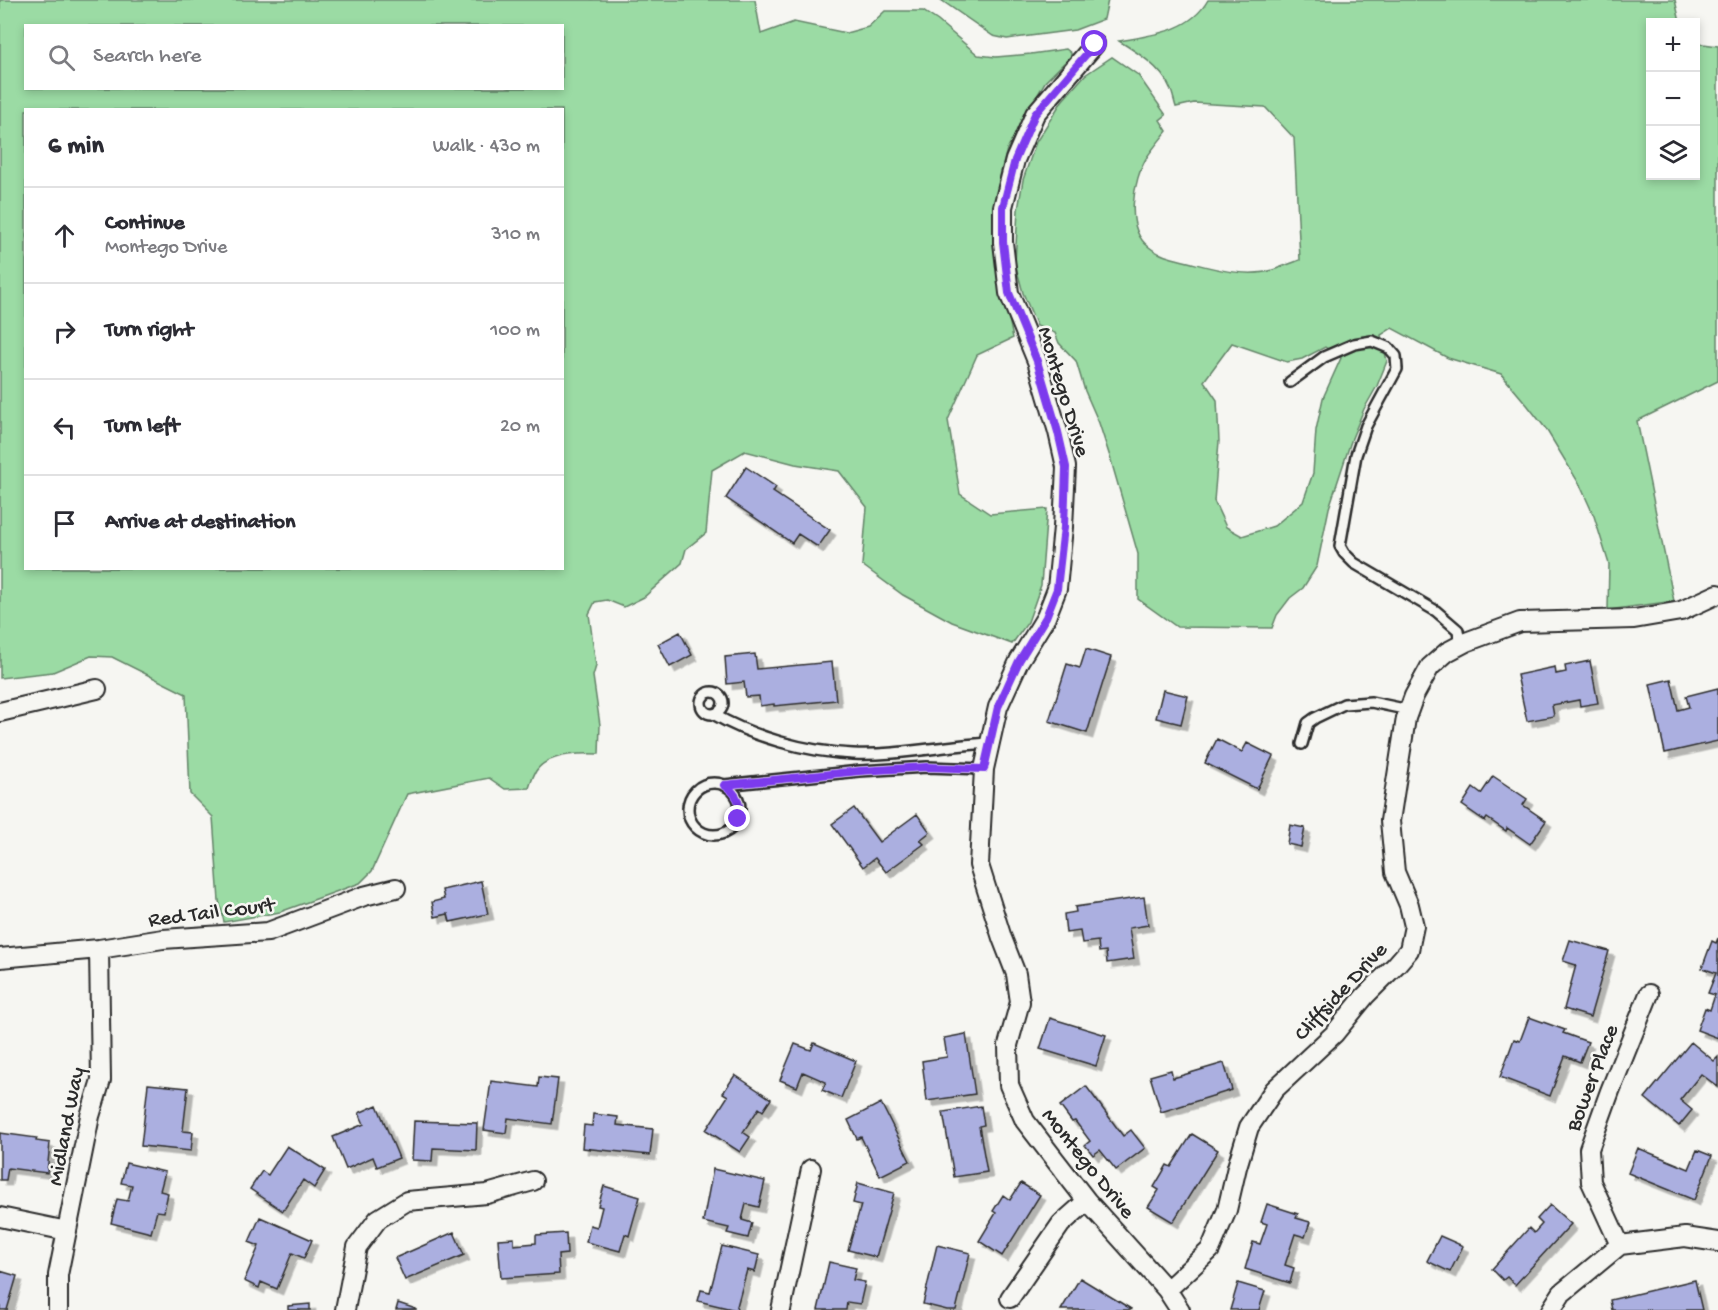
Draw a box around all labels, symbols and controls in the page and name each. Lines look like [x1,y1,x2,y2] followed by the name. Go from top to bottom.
[1646,18,1700,180] map controls
[1646,18,1700,72] button: +
[24,24,564,90] search box
[1081,30,1107,56] route start
[45,41,78,74] icon: search
[93,44,201,70] text: Search here
[1646,72,1700,126] button: −
[1646,126,1700,180] button: layers
[48,132,104,163] text: 6 min
[433,136,540,159] text: Walk · 430 m
[105,211,185,237] text: Continue
[48,219,81,252] icon: ahead
[491,224,540,247] text: 310 m
[105,237,227,260] text: Montego Drive
[48,315,81,348] icon: right
[105,318,193,344] text: Turn right
[490,320,540,343] text: 100 m
[1030,324,1094,461] street label: Montego Drive
[48,411,81,444] icon: left
[105,414,179,440] text: Turn left
[500,416,540,439] text: 20 m
[48,507,81,540] icon: arrive
[105,510,295,536] text: Arrive at destination
[724,805,750,831] route end
[147,893,278,935] street label: Red Tail Court
[1290,938,1395,1047] street label: Cliffside Drive
[1561,1021,1626,1136] street label: Bower Place
[44,1065,92,1188] street label: Midland Way
[1034,1104,1140,1225] street label: Montego Drive

